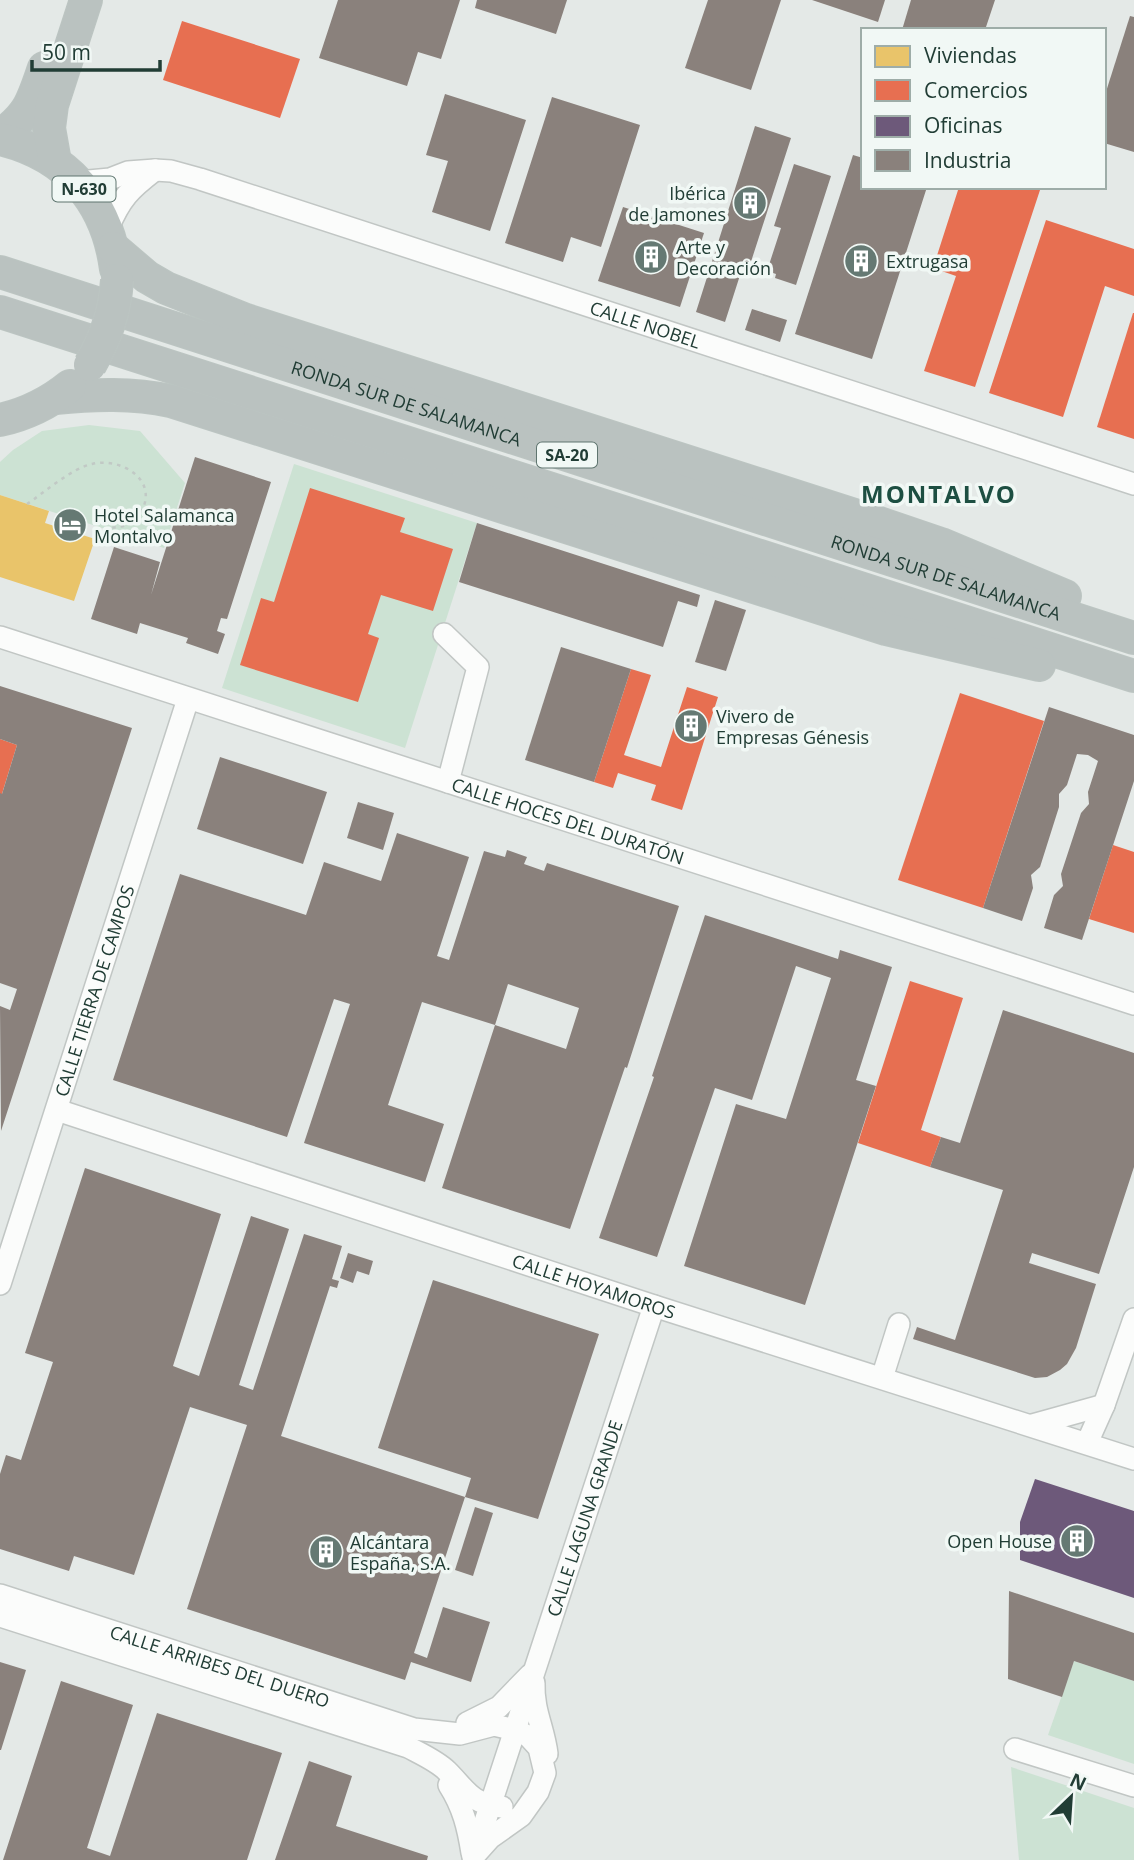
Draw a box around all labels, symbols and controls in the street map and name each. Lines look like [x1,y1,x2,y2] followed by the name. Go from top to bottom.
[32,28,159,72] scale bar
[861,28,1106,189] legend
[42,38,91,66] text: 50 m
[924,41,1017,69] text: Viviendas
[924,76,1028,104] text: Comercios
[924,111,1003,139] text: Oficinas
[924,146,1012,174] text: Industria
[52,176,116,202] road number: N-630
[628,181,726,226] place label: Ibérica de Jamones
[731,184,769,222] building icon: Ibérica de Jamones
[676,235,771,280] place label: Arte y Decoración
[632,238,670,276] building icon: Arte y Decoración
[842,242,880,280] building icon: Extrugasa
[886,249,969,273] place label: Extrugasa
[587,295,704,354] street label: CALLE NOBEL
[288,355,525,452] street label: RONDA SUR DE SALAMANCA
[537,442,597,468] road number: SA-20
[861,477,1017,510] district label: MONTALVO
[94,503,235,548] place label: Hotel Salamanca Montalvo
[51,506,89,544] hotel icon: Hotel Salamanca Montalvo
[828,529,1065,626] street label: RONDA SUR DE SALAMANCA
[716,704,869,749] place label: Vivero de Empresas Génesis
[672,707,710,745] building icon: Vivero de Empresas Génesis
[449,772,687,870] street label: CALLE HOCES DEL DURATÓN
[49,882,139,1100] street label: CALLE TIERRA DE CAMPOS
[509,1248,679,1324] street label: CALLE HOYAMOROS
[541,1417,628,1620] street label: CALLE LAGUNA GRANDE
[1058,1522,1096,1560] building icon: Open House
[947,1529,1052,1553] place label: Open House
[350,1530,451,1575] place label: Alcántara España, S.A.
[307,1533,345,1571] building icon: Alcántara España, S.A.
[107,1619,333,1713] street label: CALLE ARRIBES DEL DUERO
[1036,1762,1106,1832] north arrow
[1066,1767,1091,1797] text: N

